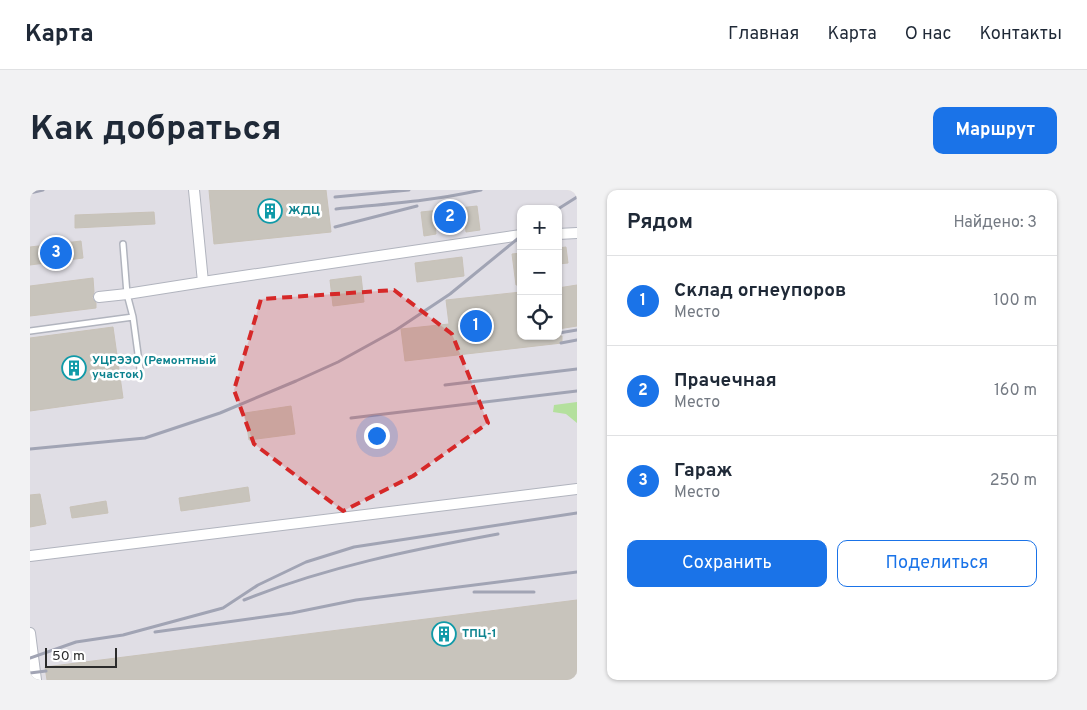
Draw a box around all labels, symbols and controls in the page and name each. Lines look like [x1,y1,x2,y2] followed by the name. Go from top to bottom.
[25,20,94,50] text: Карта
[728,23,799,46] text: Главная
[827,23,877,46] text: Карта
[905,23,951,46] text: О нас
[979,23,1062,46] text: Контакты
[933,107,1057,154] button: Маршрут
[30,108,282,152] text: Как добраться
[257,198,283,224] building icon: ЖДЦ
[434,198,466,236] pin: 2
[288,203,320,219] place label: ЖДЦ
[517,205,562,340] map controls
[517,205,562,250] button: +
[627,209,693,236] text: Рядом
[953,213,1037,233] text: Найдено: 3
[40,234,72,272] pin: 3
[517,250,562,295] button: −
[674,279,846,303] text: Склад огнеупоров
[640,291,646,311] text: 1
[993,291,1037,311] text: 100 m
[517,295,562,340] button: locate
[674,303,720,323] text: Место
[460,307,492,345] pin: 1
[92,353,216,383] place label: УЦРЭЭО (Ремонтный участок)
[61,355,87,381] building icon: УЦРЭЭО (Ремонтный участок)
[674,369,777,393] text: Прачечная
[638,381,648,401] text: 2
[994,381,1037,401] text: 160 m
[674,393,720,413] text: Место
[364,423,390,449] your location
[674,459,733,483] text: Гараж
[638,471,648,491] text: 3
[990,471,1037,491] text: 250 m
[674,483,720,503] text: Место
[627,540,827,587] button: Сохранить
[837,540,1037,587] button: Поделиться
[431,621,457,647] building icon: ТПЦ-1
[462,626,497,642] place label: ТПЦ-1
[45,645,118,668] scale bar
[52,648,85,665] text: 50 m

